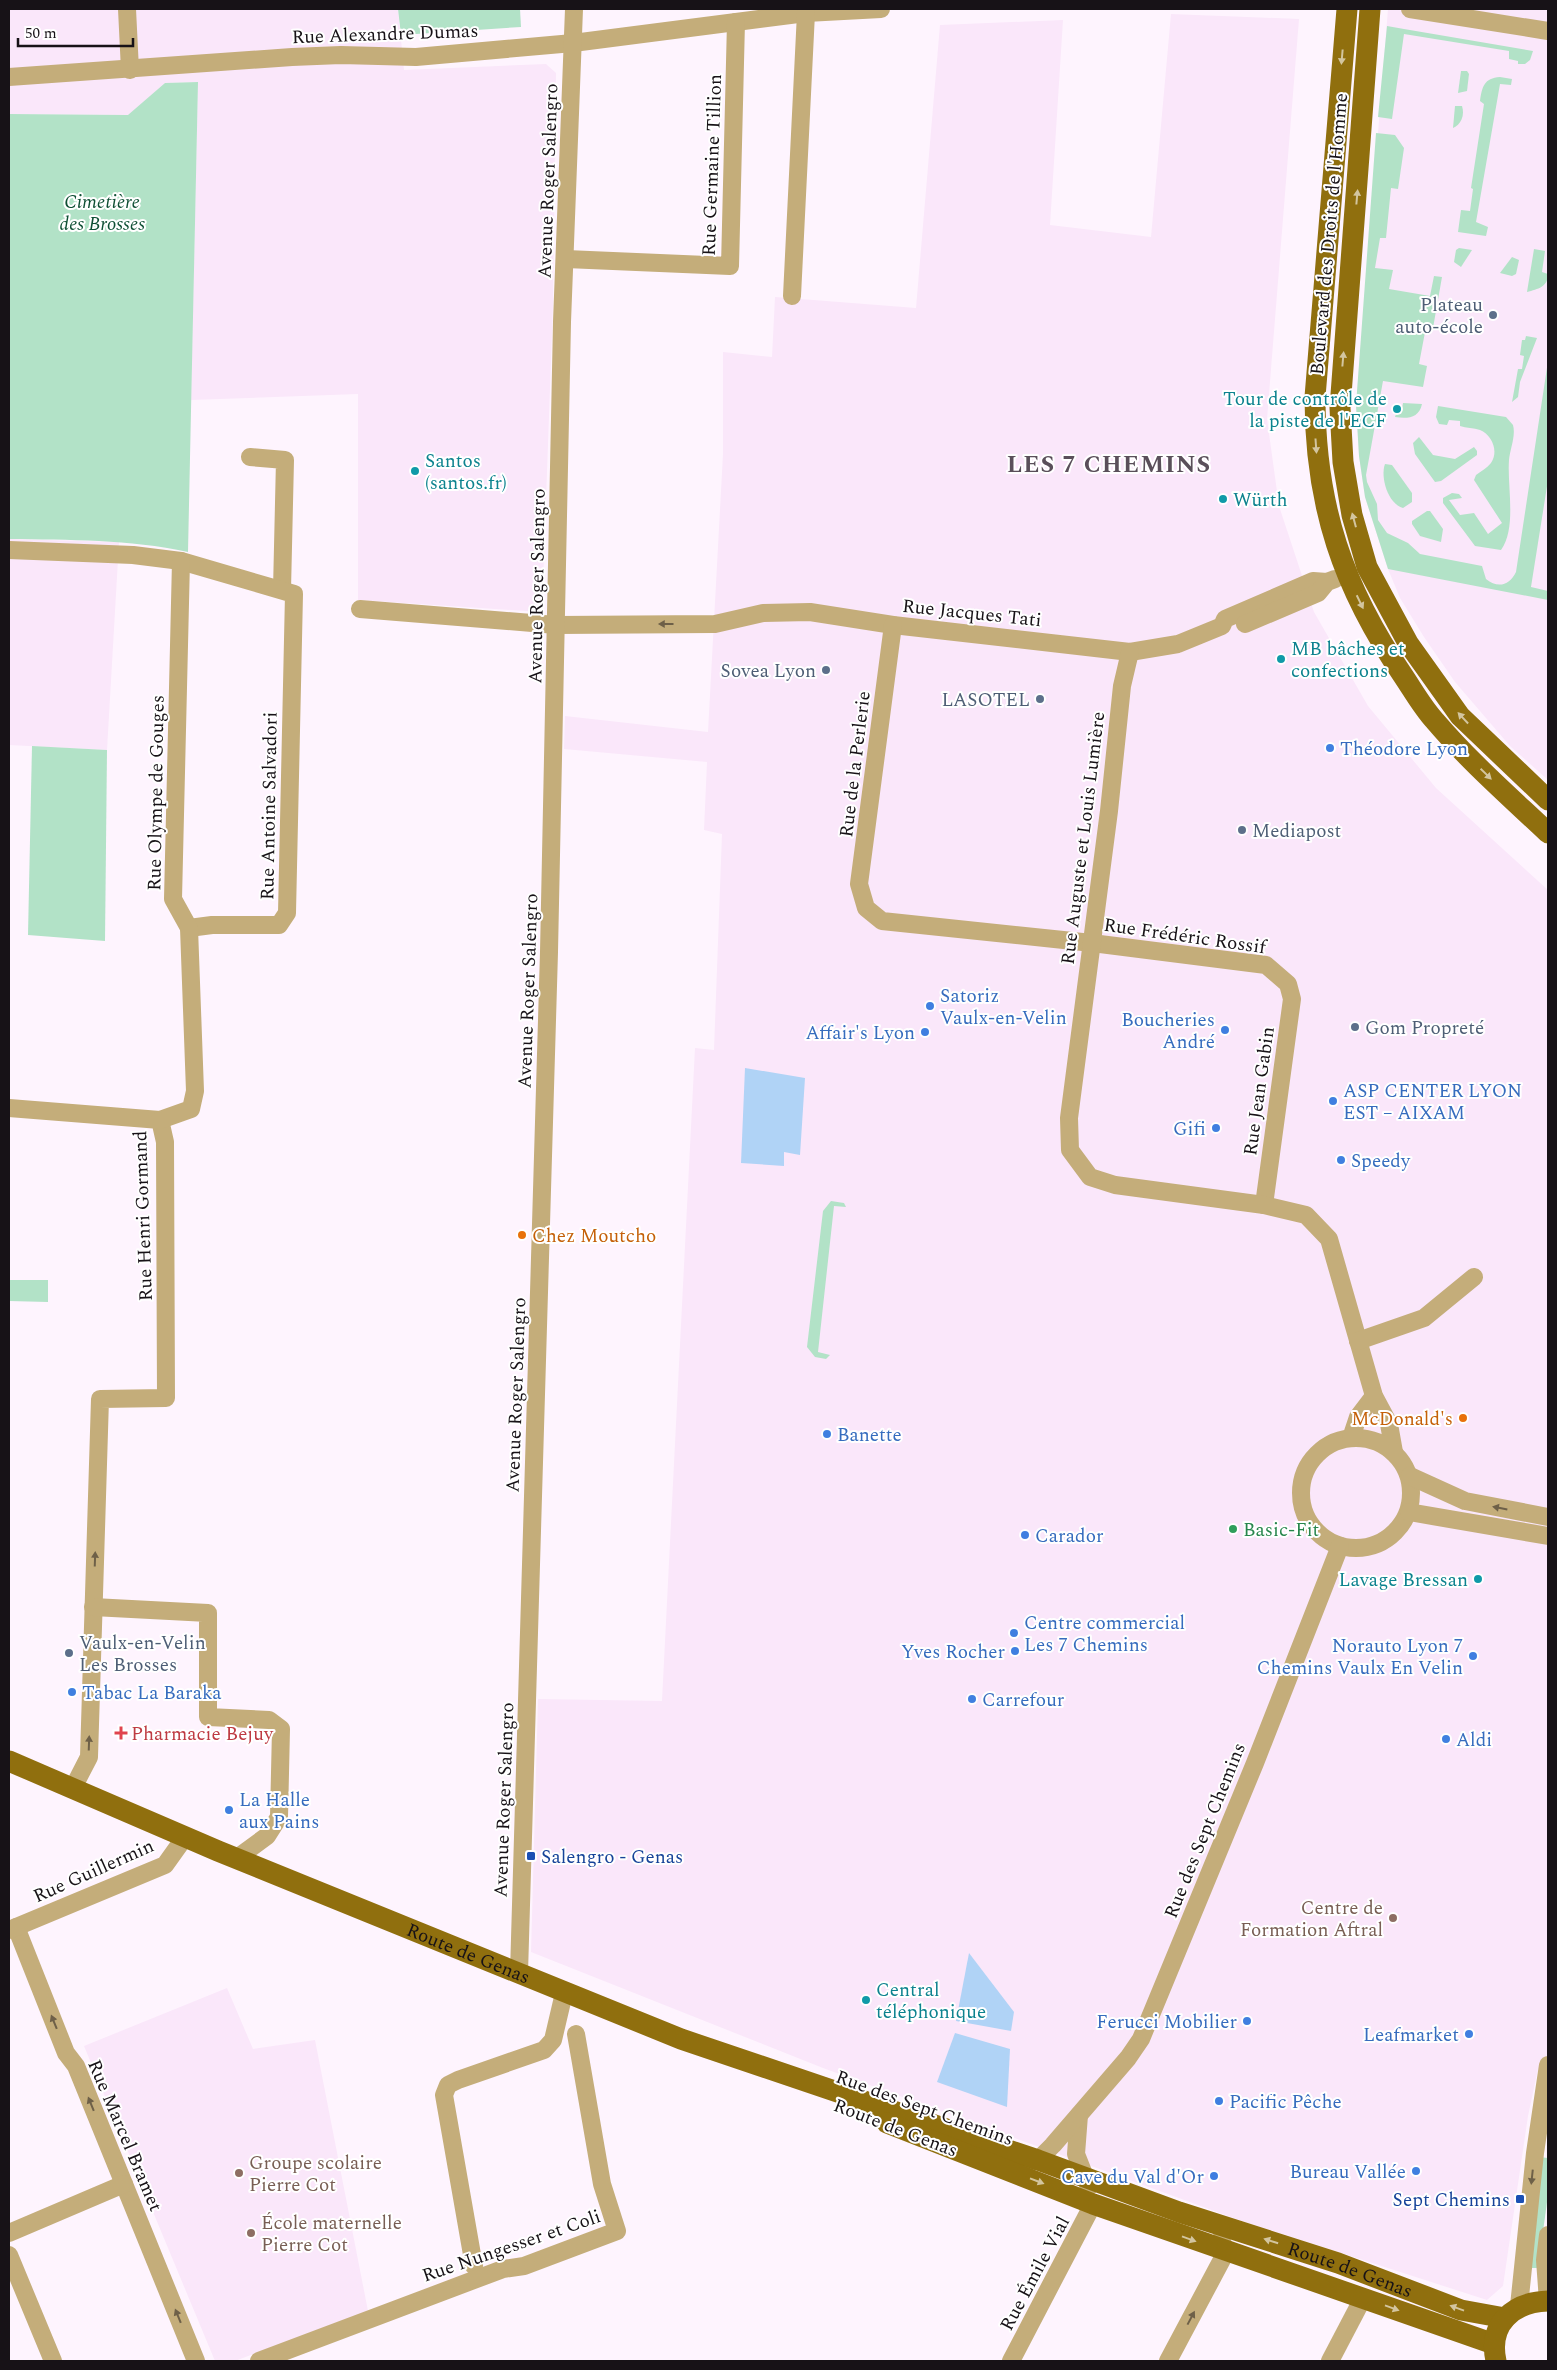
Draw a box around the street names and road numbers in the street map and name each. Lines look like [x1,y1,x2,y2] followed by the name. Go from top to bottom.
[291,17,479,52] street label: Rue Alexandre Dumas
[695,74,730,257] street label: Rue Germaine Tillion
[531,83,566,279] street label: Avenue Roger Salengro
[1303,92,1356,376] street label: Boulevard des Droits de l'Homme
[521,488,554,684] street label: Avenue Roger Salengro
[901,592,1043,635] street label: Rue Jacques Tati
[832,689,879,839] street label: Rue de la Perlerie
[140,695,173,891] street label: Rue Olympe de Gouges
[1054,710,1113,966] street label: Rue Auguste et Louis Lumière
[253,712,286,900] street label: Rue Antoine Salvadori
[511,893,546,1089] street label: Avenue Roger Salengro
[1102,911,1269,962] street label: Rue Frédéric Rossif
[1236,1025,1283,1158] street label: Rue Jean Gabin
[126,1130,161,1302] street label: Rue Henri Gormand
[499,1297,534,1493] street label: Avenue Roger Salengro
[487,1702,522,1898] street label: Avenue Roger Salengro
[1157,1738,1254,1923] street label: Rue des Sept Chemins
[29,1832,159,1911] street label: Rue Guillermin
[402,1916,534,1992] street label: Route de Genas
[79,2055,170,2216] street label: Rue Marcel Bramet
[831,2063,1017,2154] street label: Rue des Sept Chemins
[829,2091,962,2165] street label: Route de Genas
[418,2202,605,2291] street label: Rue Nungesser et Coli
[993,2211,1078,2336] street label: Rue Émile Vial
[1284,2235,1416,2306] street label: Route de Genas

